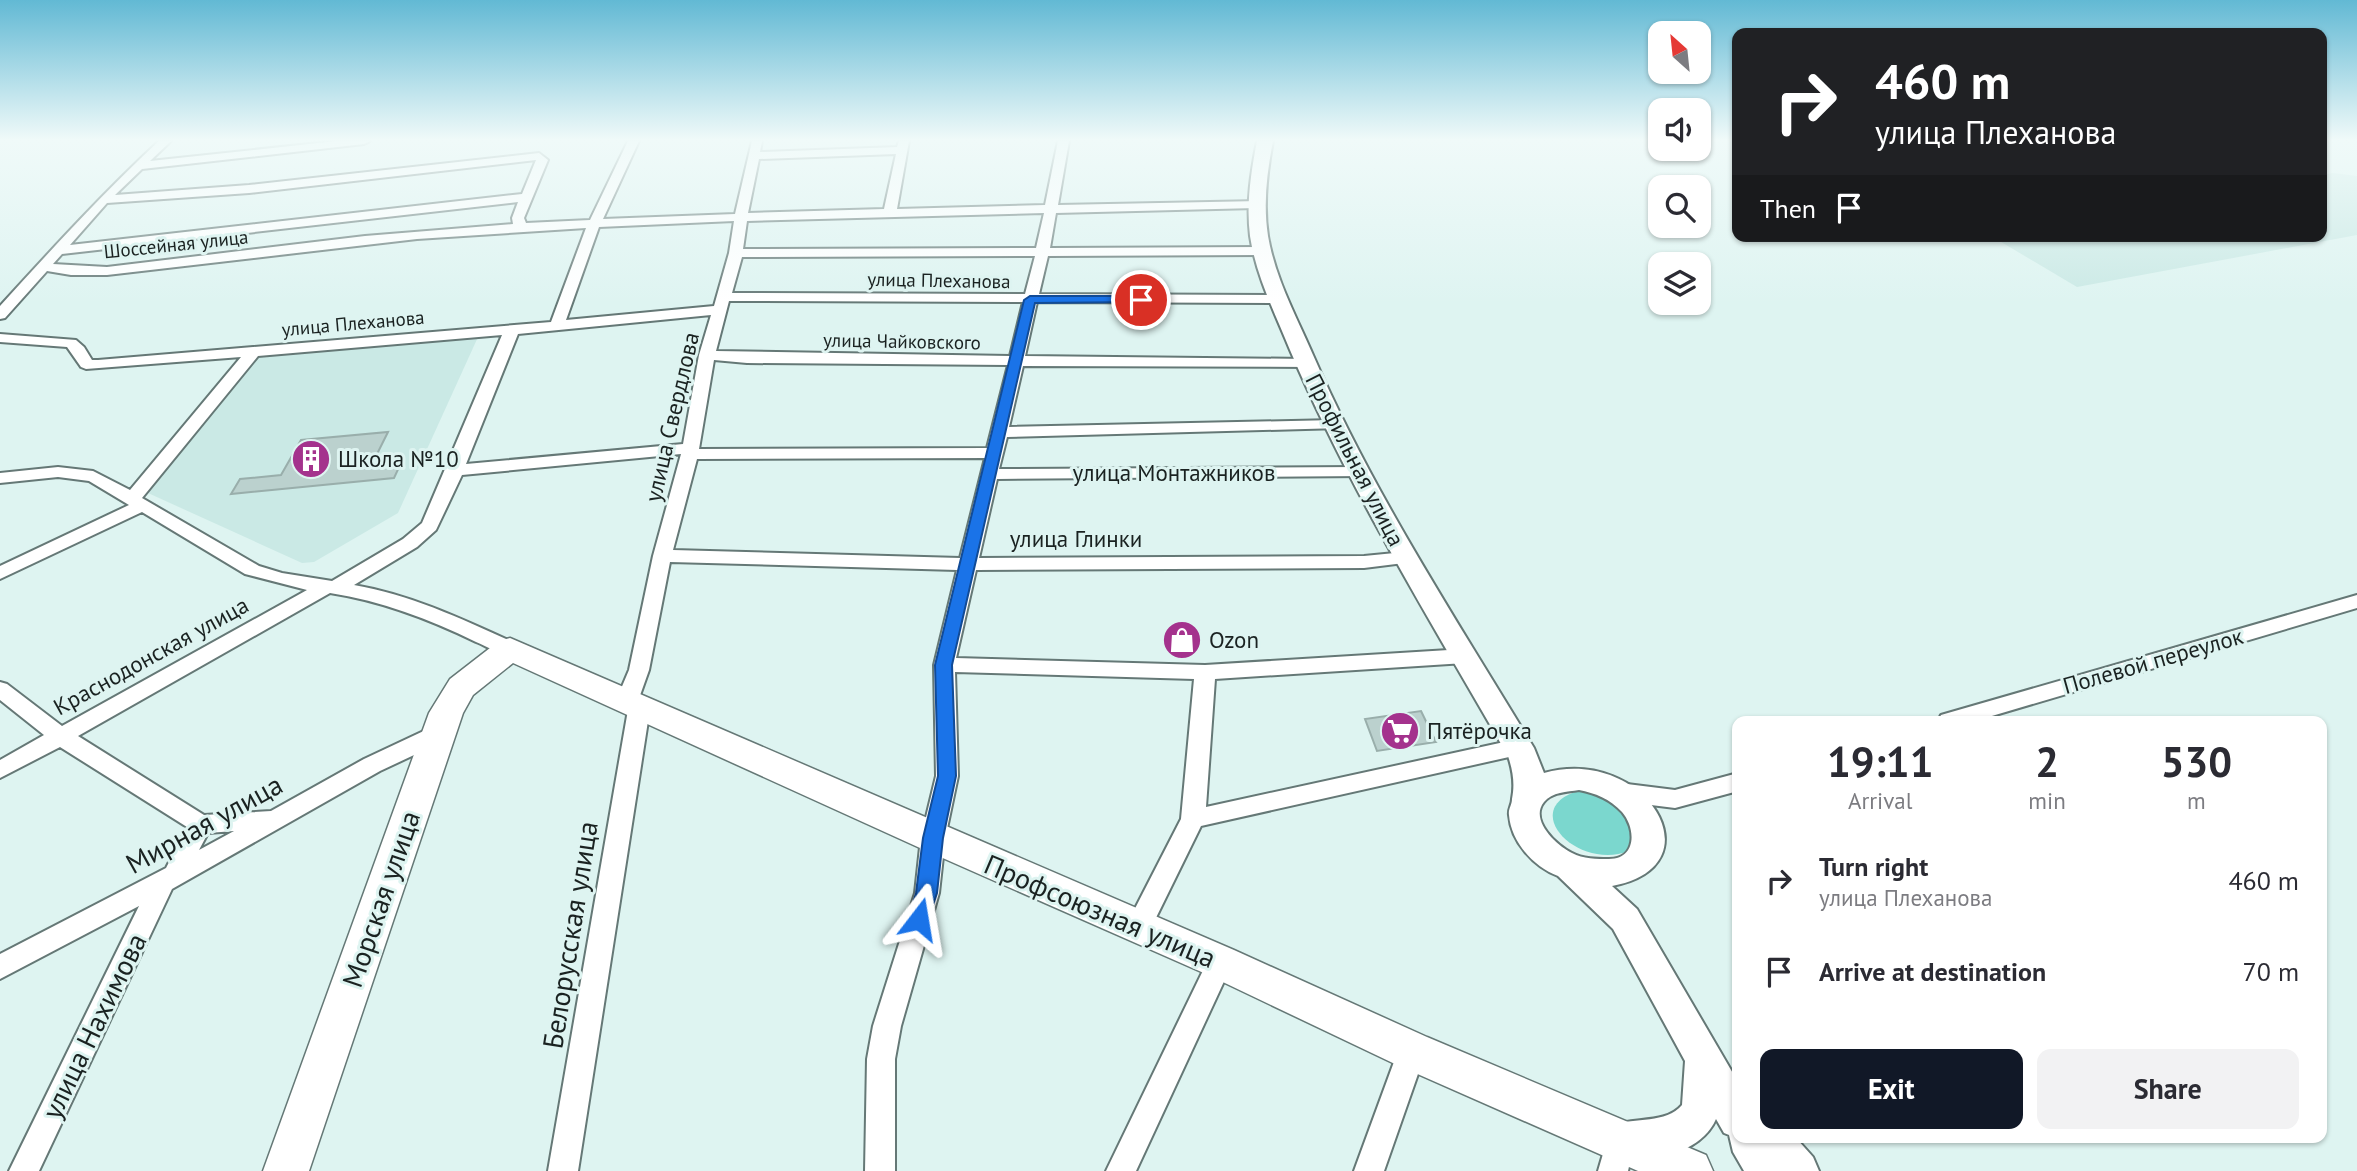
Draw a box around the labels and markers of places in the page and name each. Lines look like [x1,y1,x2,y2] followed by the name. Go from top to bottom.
[1111,270,1171,330] pin
[290,438,332,480] building icon: Школа №10
[338,444,459,473] place label: Школа №10
[1161,619,1203,661] shop icon: Ozon
[1209,625,1259,654] place label: Ozon
[1379,710,1421,752] supermarket icon: Пятёрочка
[1427,716,1532,745] place label: Пятёрочка

